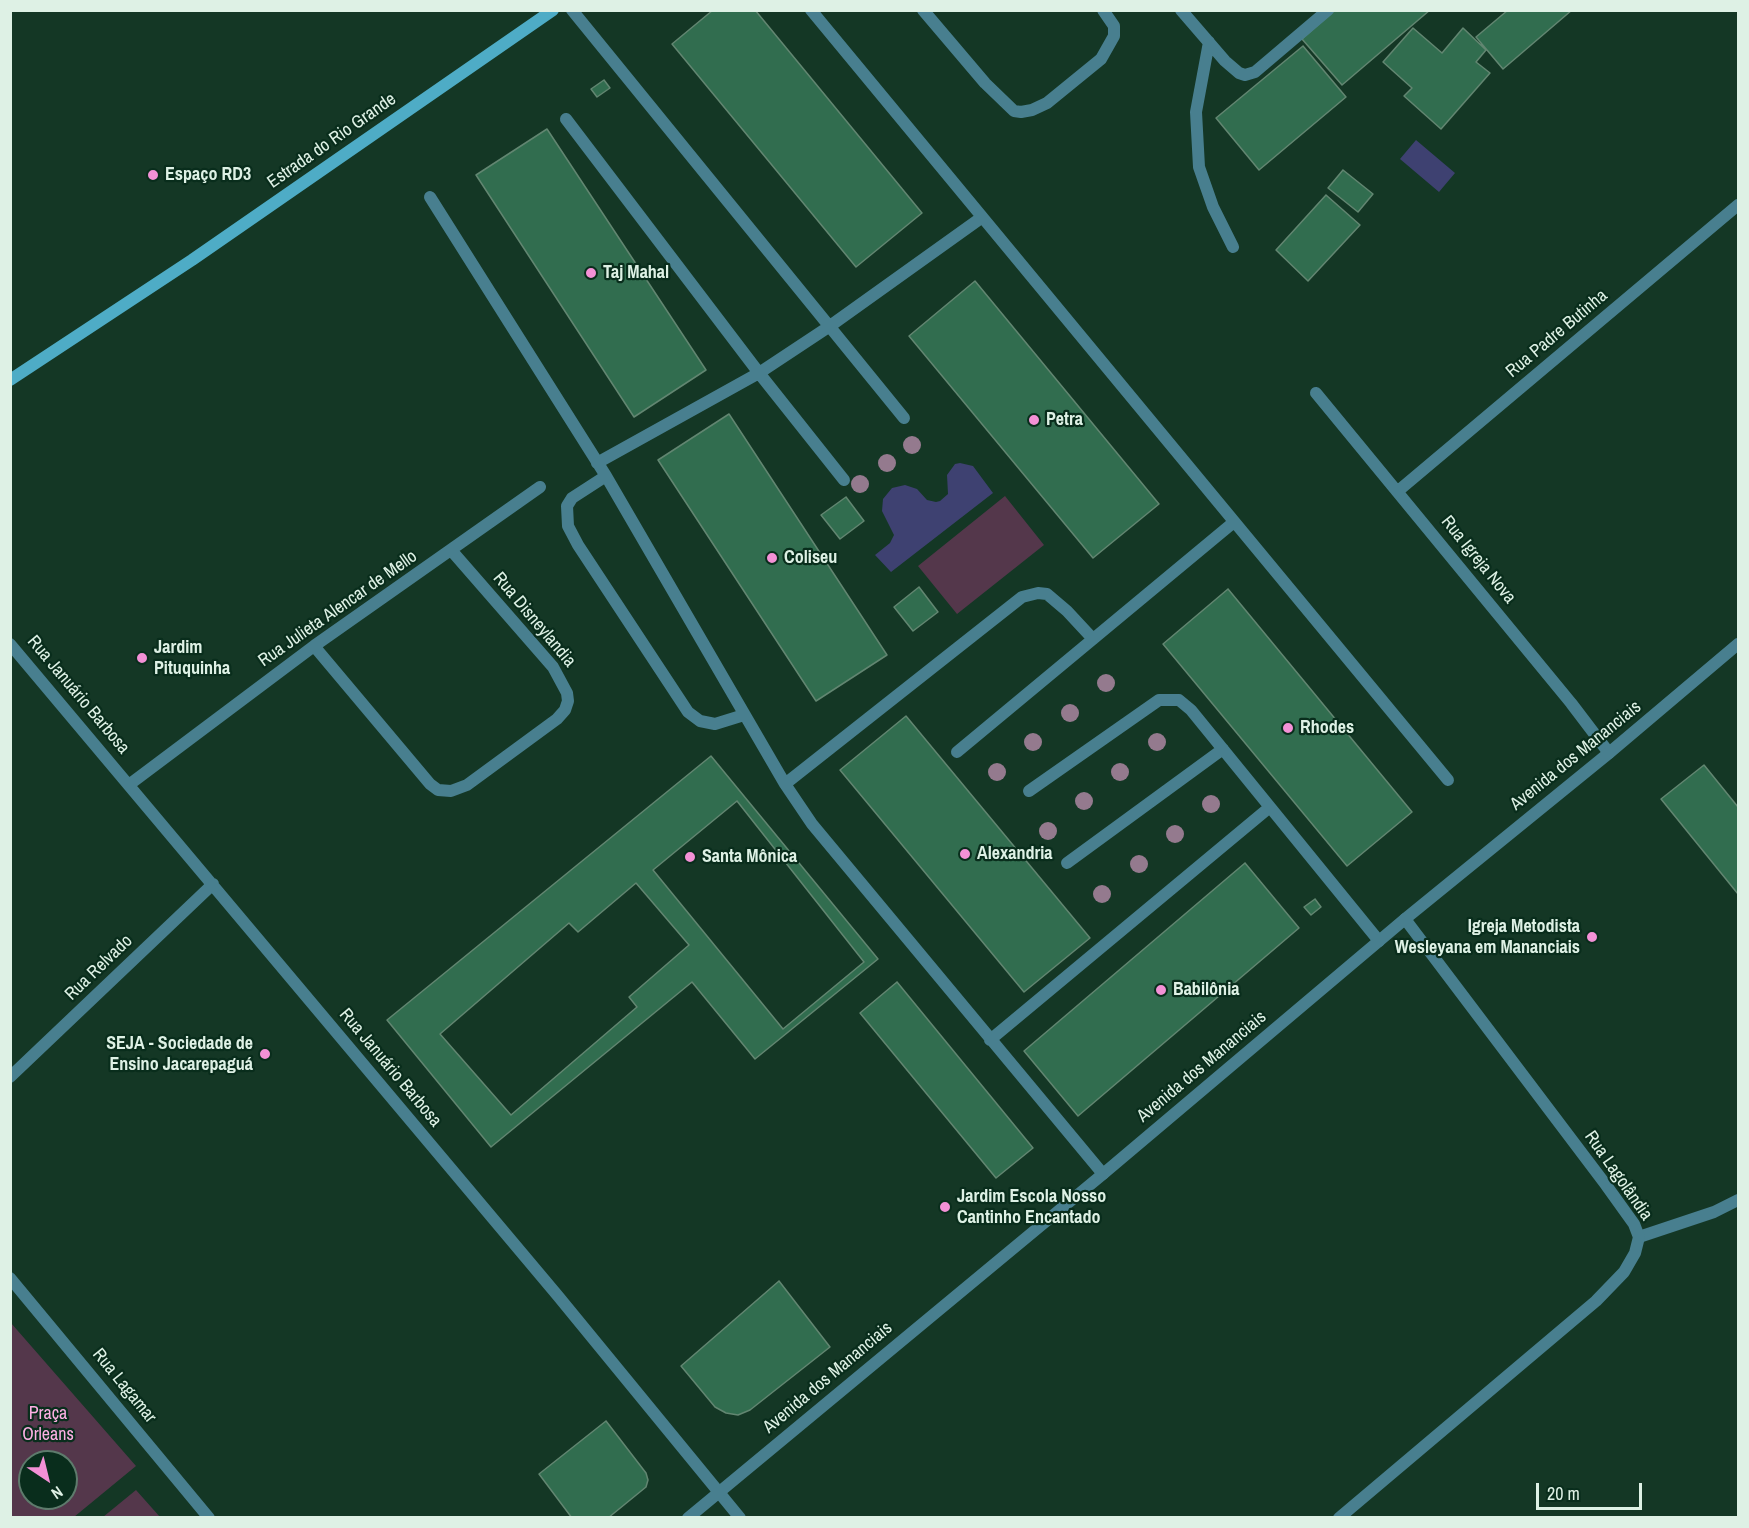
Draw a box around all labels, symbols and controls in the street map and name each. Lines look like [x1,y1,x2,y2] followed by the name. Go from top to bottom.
[264,89,400,193] street label: Estrada do Rio Grande
[165,164,251,186] place label: Espaço RD3
[146,168,160,182] marker: Espaço RD3
[603,262,669,284] place label: Taj Mahal
[584,266,598,280] marker: Taj Mahal
[1502,285,1612,383] street label: Rua Padre Butinha
[1046,409,1083,431] place label: Petra
[1027,413,1041,427] marker: Petra
[1436,512,1520,608] street label: Rua Igreja Nova
[255,546,421,672] street label: Rua Julieta Alencar de Mello
[784,547,837,569] place label: Coliseu
[765,551,779,565] marker: Coliseu
[488,568,580,672] street label: Rua Disneylandia
[22,631,134,759] street label: Rua Januário Barbosa
[154,637,230,680] place label: Jardim Pituquinha
[135,651,149,665] marker: Jardim Pituquinha
[1506,697,1646,815] street label: Avenida dos Mananciais
[1300,717,1354,739] place label: Rhodes
[1281,721,1295,735] marker: Rhodes
[977,843,1052,865] place label: Alexandria
[702,846,797,868] place label: Santa Mônica
[958,847,972,861] marker: Alexandria
[683,850,697,864] marker: Santa Mônica
[1395,916,1580,958] place label: Igreja Metodista Wesleyana em Mananciais
[1585,930,1599,944] marker: Igreja Metodista Wesleyana em Mananciais
[61,931,137,1005] street label: Rua Relvado
[1173,979,1239,1001] place label: Babilônia
[1154,983,1168,997] marker: Babilônia
[334,1004,446,1132] street label: Rua Januário Barbosa
[1133,1007,1271,1127] street label: Avenida dos Mananciais
[106,1033,253,1076] place label: SEJA - Sociedade de Ensino Jacarepaguá
[258,1047,272,1061] marker: SEJA - Sociedade de Ensino Jacarepaguá
[1579,1127,1657,1225] street label: Rua Lagolândia
[957,1186,1106,1228] place label: Jardim Escola Nosso Cantinho Encantado
[938,1200,952,1214] marker: Jardim Escola Nosso Cantinho Encantado
[759,1318,897,1438] street label: Avenida dos Mananciais
[87,1344,161,1428] street label: Rua Lagamar
[22,1403,74,1446] park label: Praça Orleans
[18,1450,78,1510] north arrow
[1539,1471,1646,1509] scale bar
[47,1481,67,1505] text: N
[1547,1481,1580,1506] text: 20 m

